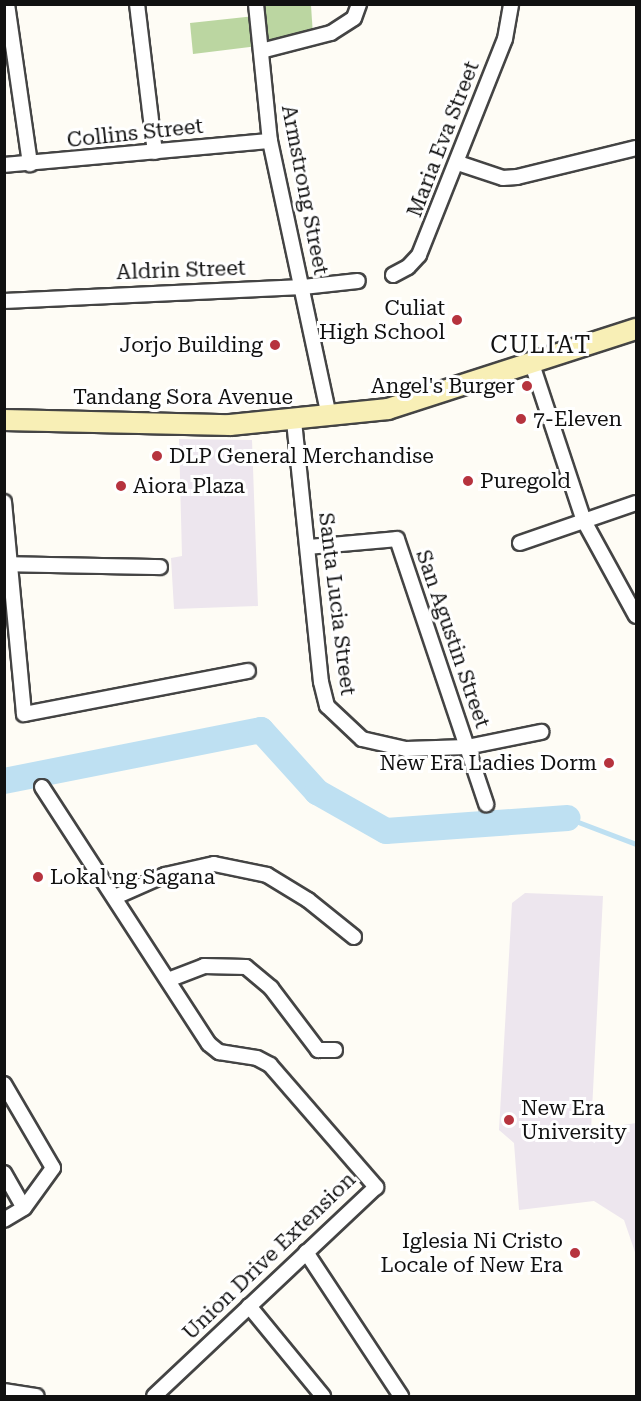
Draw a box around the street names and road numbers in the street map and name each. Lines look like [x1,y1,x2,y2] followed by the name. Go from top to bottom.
[402,57,484,221] street label: Maria Eva Street
[276,103,334,277] street label: Armstrong Street
[66,113,204,153] street label: Collins Street
[116,255,246,285] street label: Aldrin Street
[73,384,293,410] street label: Tandang Sora Avenue
[313,511,361,697] street label: Santa Lucia Street
[411,547,495,731] street label: San Agustin Street
[177,1167,361,1345] street label: Union Drive Extension

